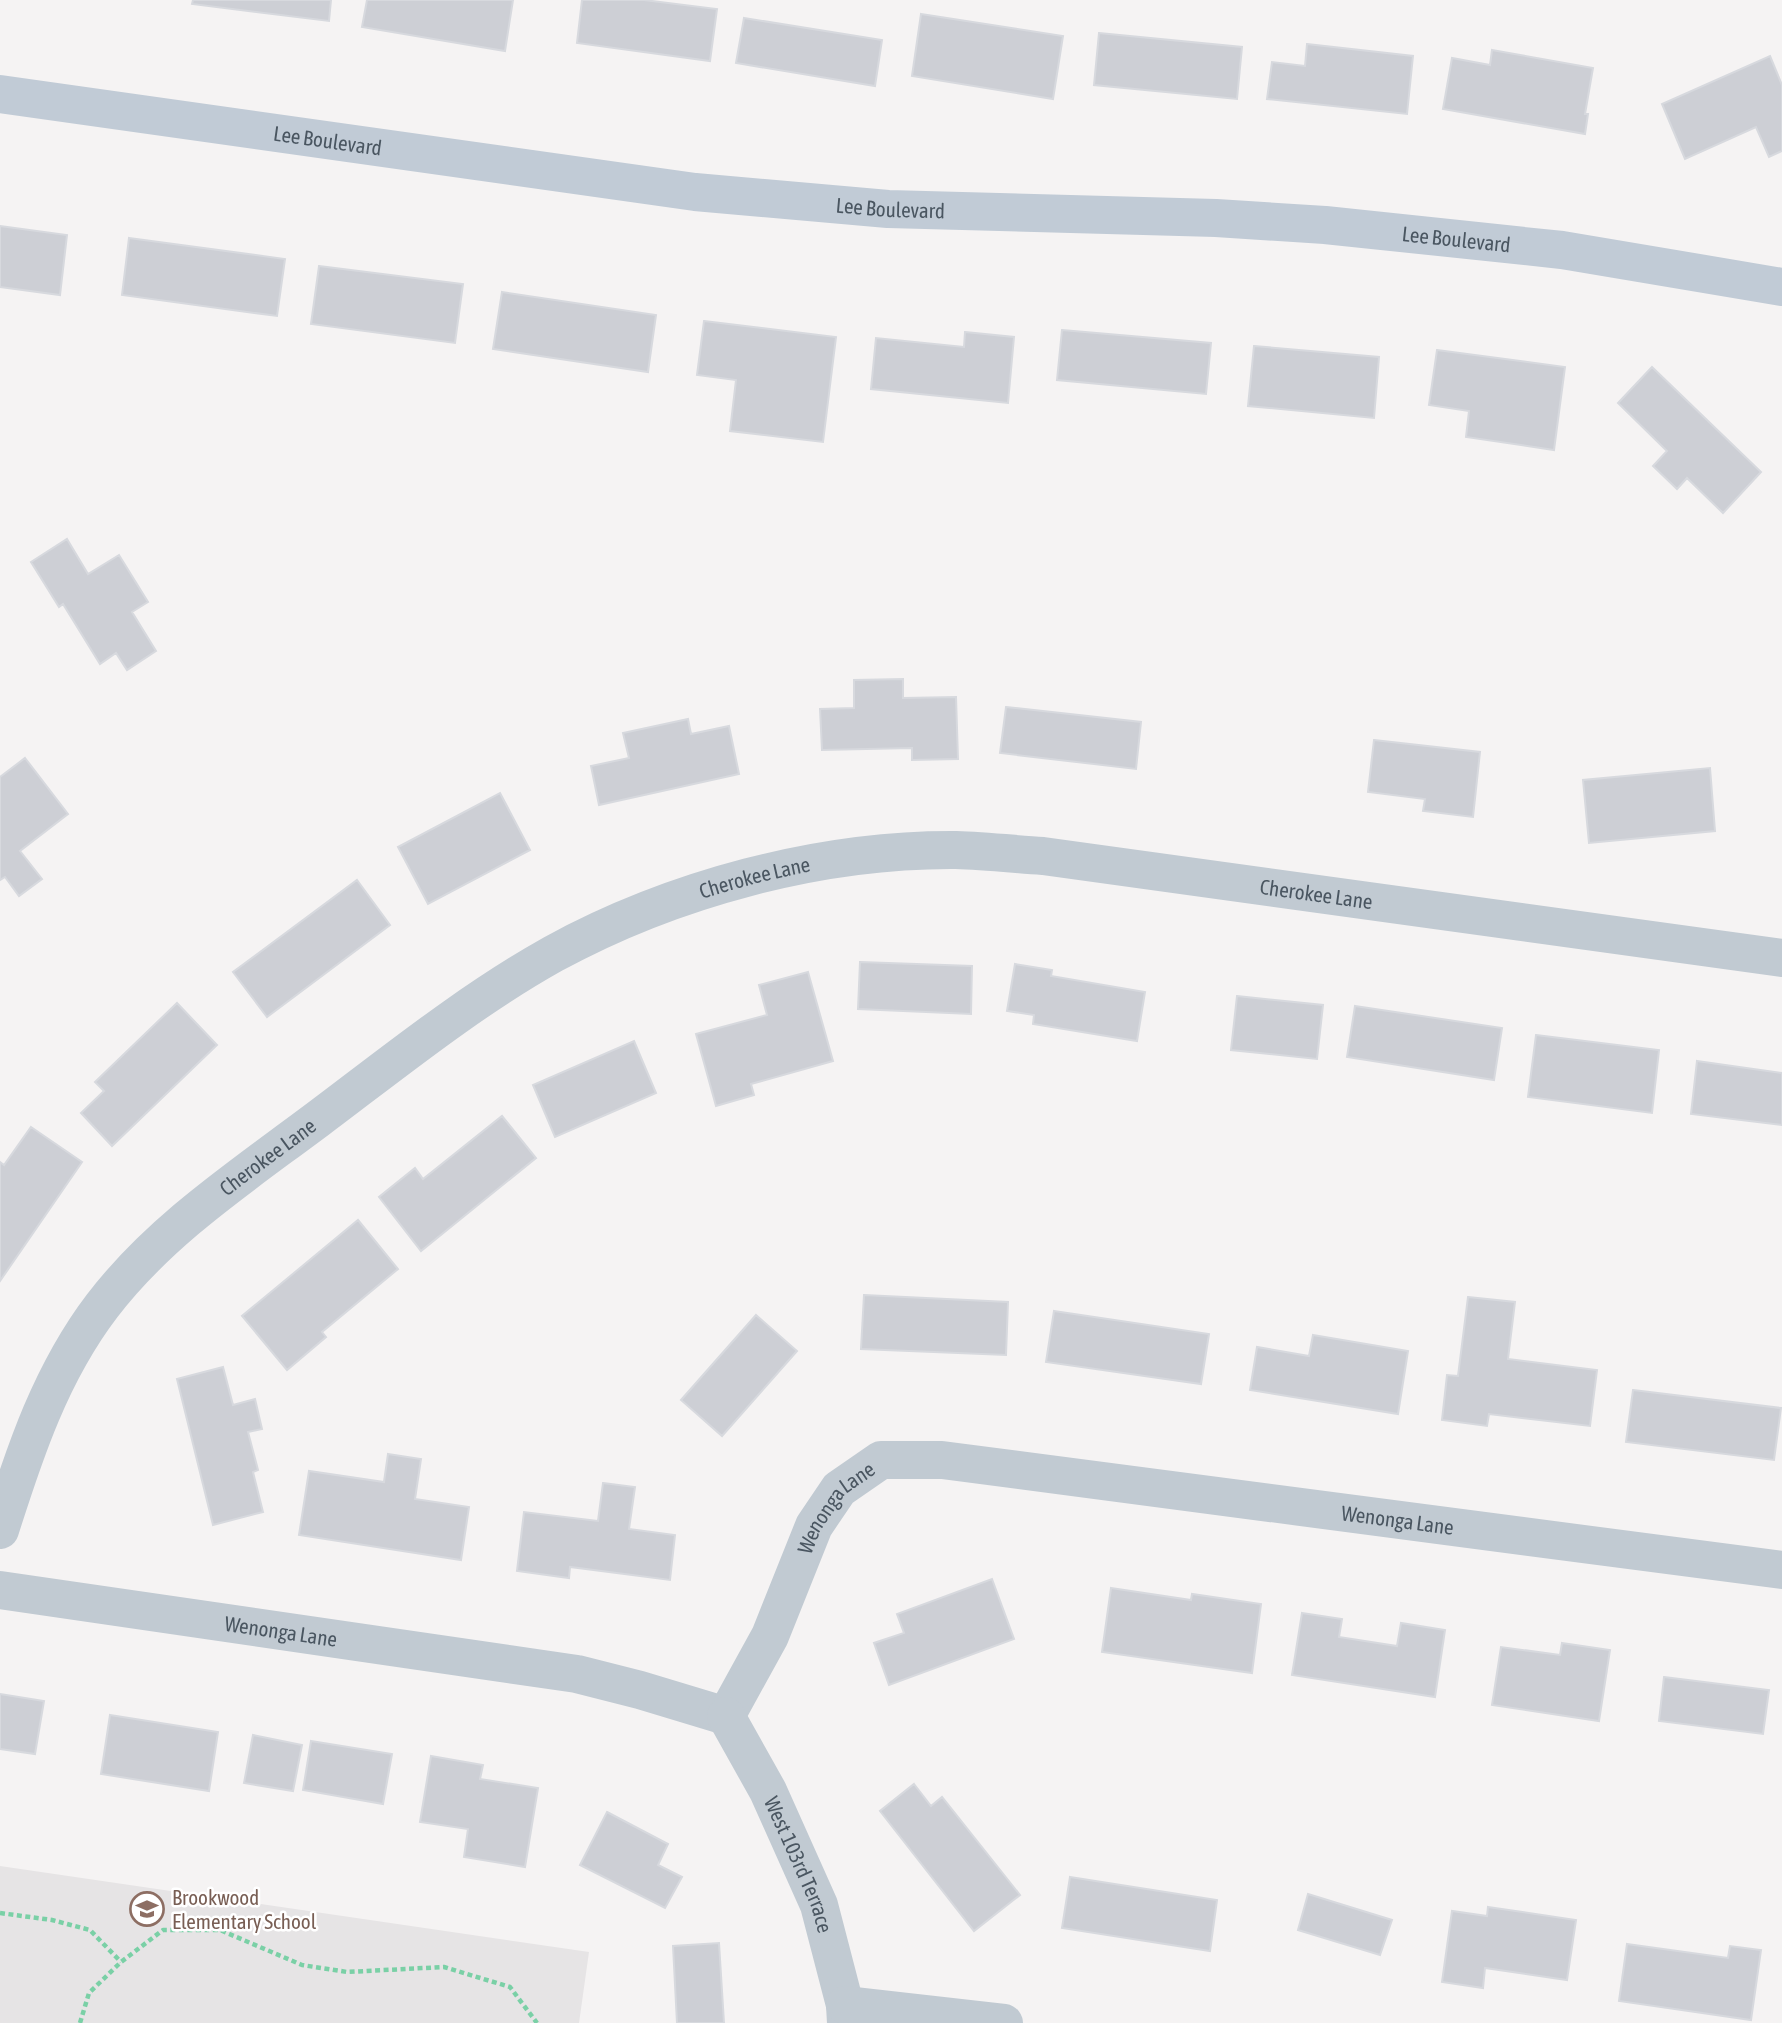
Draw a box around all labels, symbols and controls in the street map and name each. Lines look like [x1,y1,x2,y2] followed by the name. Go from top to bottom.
[272,121,383,160] street label: Lee Boulevard
[835,192,945,223] street label: Lee Boulevard
[1401,221,1512,257] street label: Lee Boulevard
[696,852,812,903] street label: Cherokee Lane
[1258,874,1374,913] street label: Cherokee Lane
[214,1113,320,1200] street label: Cherokee Lane
[792,1456,879,1557] street label: Wenonga Lane
[1340,1500,1455,1539] street label: Wenonga Lane
[223,1611,339,1651] street label: Wenonga Lane
[760,1793,838,1935] street label: West 103rd Terrace
[172,1885,317,1933] place label: Brookwood Elementary School
[128,1890,166,1928] school or university icon: Brookwood Elementary School

